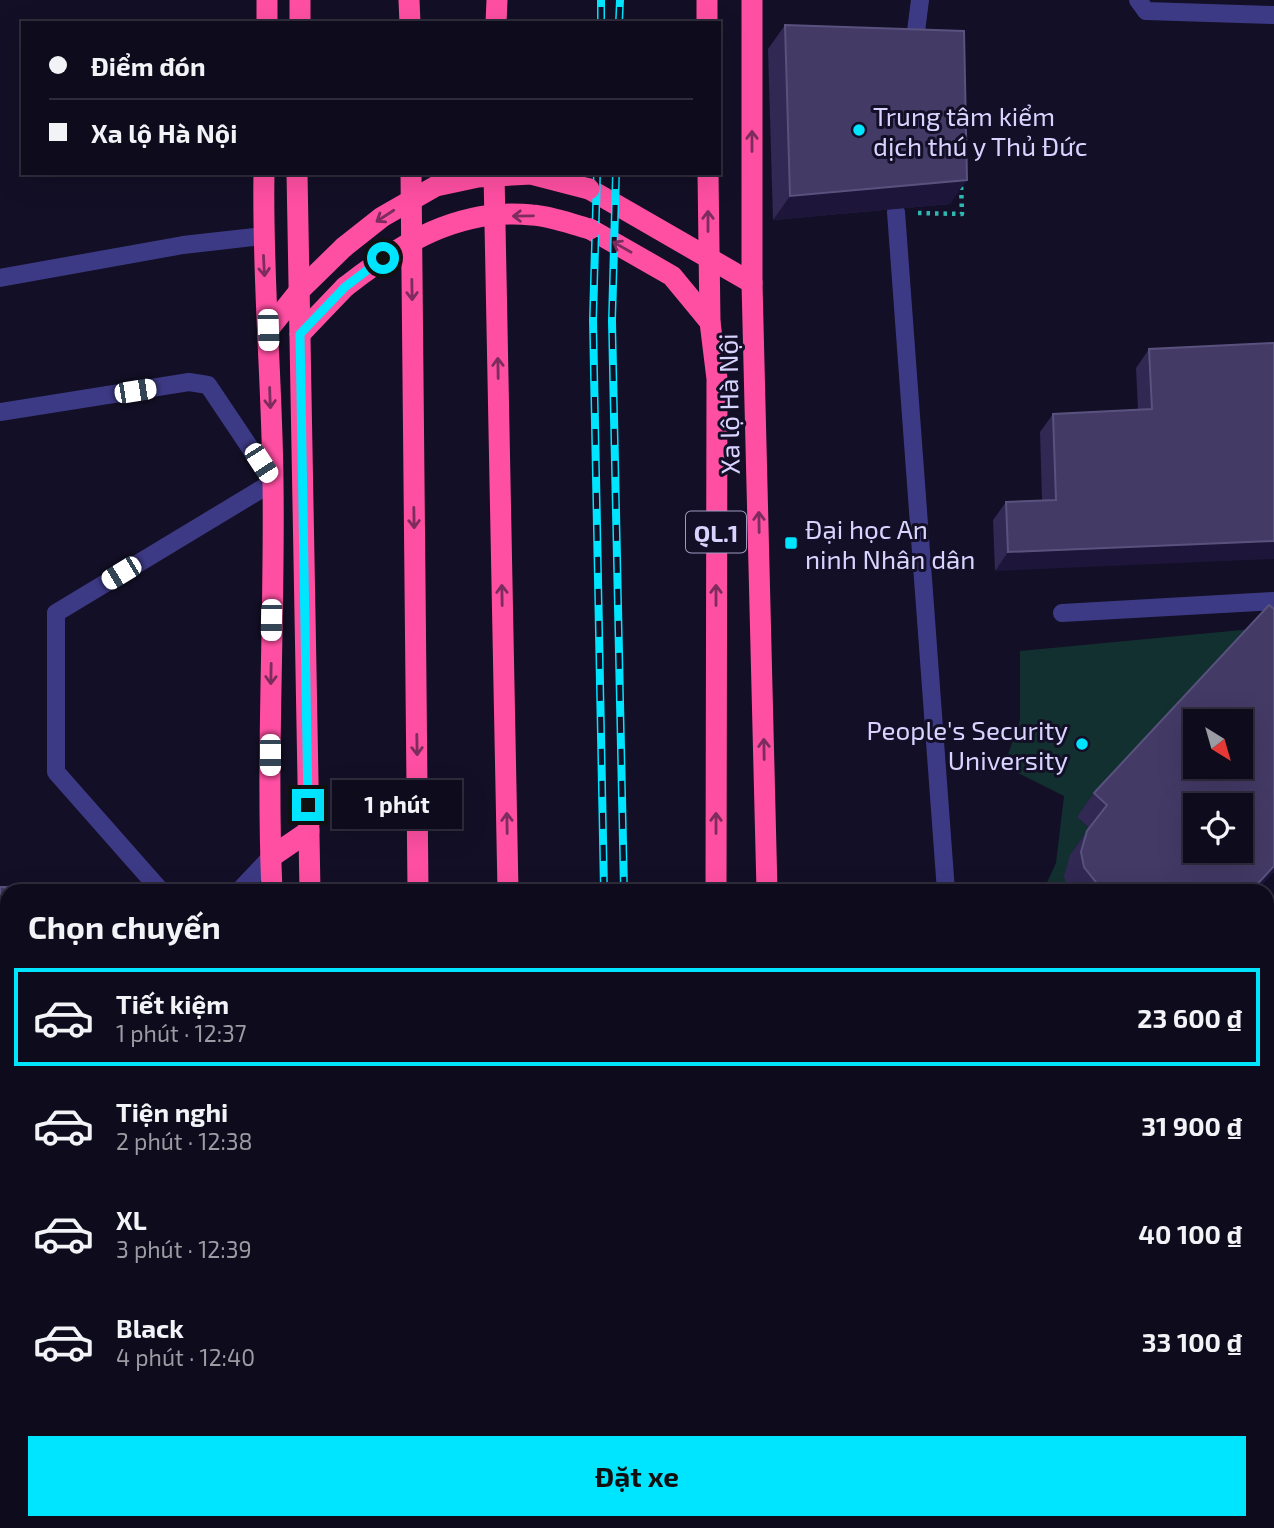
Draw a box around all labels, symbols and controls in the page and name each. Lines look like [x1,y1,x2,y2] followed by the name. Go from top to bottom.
[91,50,206,81] text: Điểm đón
[873,100,1087,161] place label: Trung tâm kiểm dịch thú y Thủ Đức
[91,117,237,148] text: Xa lộ Hà Nội
[851,122,867,138] marker: Trung tâm kiểm dịch thú y Thủ Đức
[745,130,759,153] one-way arrow
[376,209,395,223] one-way arrow
[512,209,535,222] one-way arrow
[701,210,715,233] one-way arrow
[612,240,632,254] one-way arrow
[367,242,399,274] route start
[258,254,271,277] one-way arrow
[405,279,419,302] one-way arrow
[257,309,280,351] car
[711,333,745,475] street label: Xa lộ Hà Nội
[491,356,505,379] one-way arrow
[113,377,158,405] car
[264,386,277,409] one-way arrow
[241,440,282,486] car
[408,506,421,529] one-way arrow
[752,510,765,533] one-way arrow
[686,512,746,552] road number: QL.1
[805,513,975,574] place label: Đại học An ninh Nhân dân
[783,535,799,551] marker: Đại học An ninh Nhân dân
[98,553,145,593] car
[496,584,509,607] one-way arrow
[709,584,723,607] one-way arrow
[261,599,282,641] car
[264,663,277,686] one-way arrow
[1183,709,1253,779] north arrow
[1183,709,1253,863] map controls
[866,714,1068,775] place label: People's Security University
[260,734,281,776] car
[410,734,424,757] one-way arrow
[1074,736,1090,752] marker: People's Security University
[757,738,770,761] one-way arrow
[332,780,462,830] callout: 1 phút
[292,789,324,821] route end
[364,790,430,818] text: 1 phút
[1183,793,1253,863] button: locate
[500,811,514,834] one-way arrow
[709,811,723,834] one-way arrow
[28,907,221,945] text: Chọn chuyến
[32,986,95,1049] icon: car
[116,988,229,1019] text: Tiết kiệm
[1137,1002,1242,1033] text: 23 600 ₫
[116,1019,247,1047] text: 1 phút · 12:37
[32,1094,95,1157] icon: car
[116,1096,228,1127] text: Tiện nghi
[1141,1110,1242,1141] text: 31 900 ₫
[116,1127,253,1155] text: 2 phút · 12:38
[32,1202,95,1265] icon: car
[116,1204,147,1235] text: XL
[1138,1218,1242,1249] text: 40 100 ₫
[116,1235,252,1263] text: 3 phút · 12:39
[32,1310,95,1373] icon: car
[116,1312,184,1343] text: Black
[1142,1326,1242,1357] text: 33 100 ₫
[116,1343,255,1371] text: 4 phút · 12:40
[28,1436,1246,1516] button: Đặt xe

